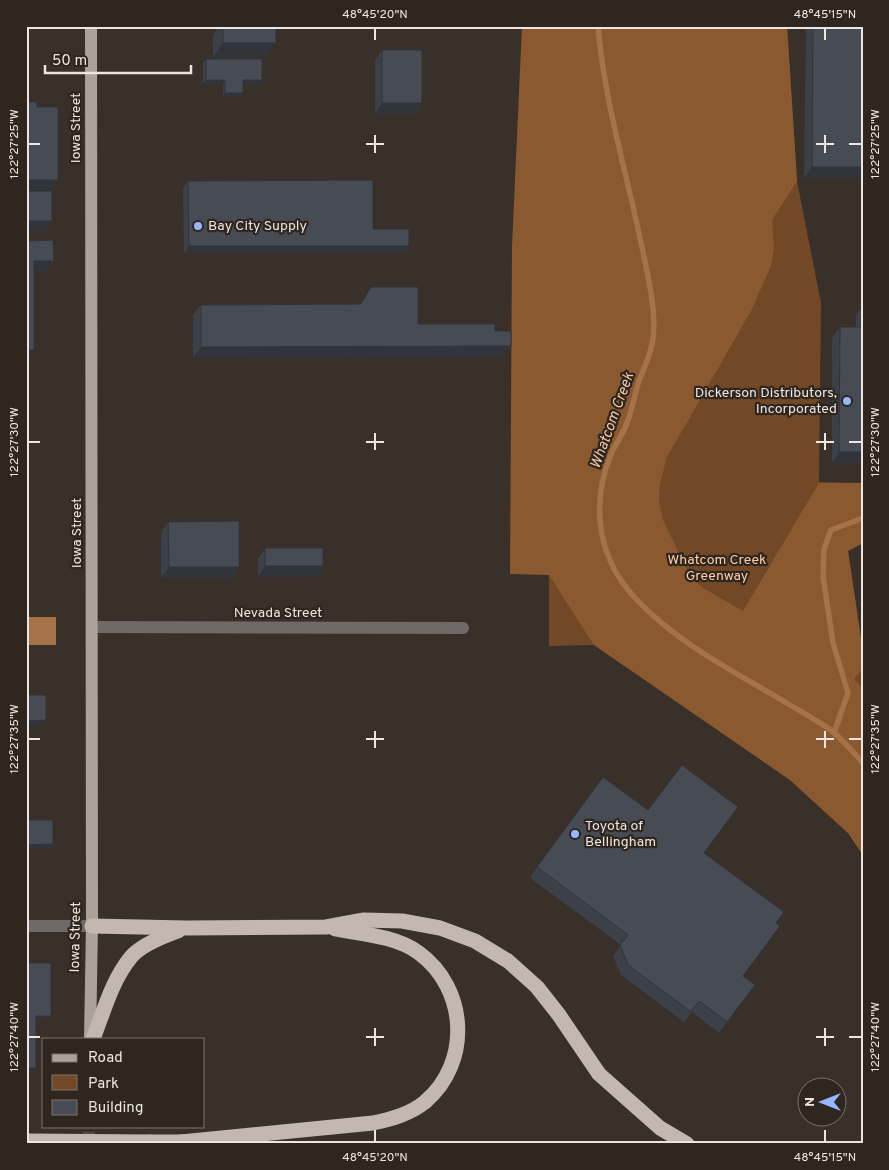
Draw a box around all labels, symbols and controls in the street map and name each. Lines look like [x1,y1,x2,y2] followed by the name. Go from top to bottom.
[342,7,408,23] text: 48°45'20"N
[794,7,856,23] text: 48°45'15"N
[45,42,191,74] scale bar
[52,52,87,71] text: 50 m
[68,93,85,163] street label: Iowa Street
[7,109,23,179] text: 122°27'25"W
[868,109,884,179] text: 122°27'25"W
[208,218,307,235] place label: Bay City Supply
[192,220,204,232] marker: Bay City Supply
[587,370,639,472] water label: Whatcom Creek
[695,385,837,418] place label: Dickerson Distributors, Incorporated
[841,395,853,407] marker: Dickerson Distributors, Incorporated
[7,407,23,477] text: 122°27'30"W
[868,407,884,477] text: 122°27'30"W
[69,498,86,568] street label: Iowa Street
[668,552,766,585] park label: Whatcom Creek Greenway
[234,605,322,622] street label: Nevada Street
[7,704,23,774] text: 122°27'35"W
[868,704,884,774] text: 122°27'35"W
[585,818,656,851] place label: Toyota of Bellingham
[569,828,581,840] marker: Toyota of Bellingham
[67,901,85,973] street label: Iowa Street
[7,1002,23,1072] text: 122°27'40"W
[868,1002,884,1072] text: 122°27'40"W
[42,1038,205,1128] legend
[88,1049,123,1068] text: Road
[88,1075,119,1094] text: Park
[796,1078,846,1128] north arrow
[802,1097,819,1107] text: N
[88,1099,143,1118] text: Building
[342,1150,408,1166] text: 48°45'20"N
[794,1150,856,1166] text: 48°45'15"N

